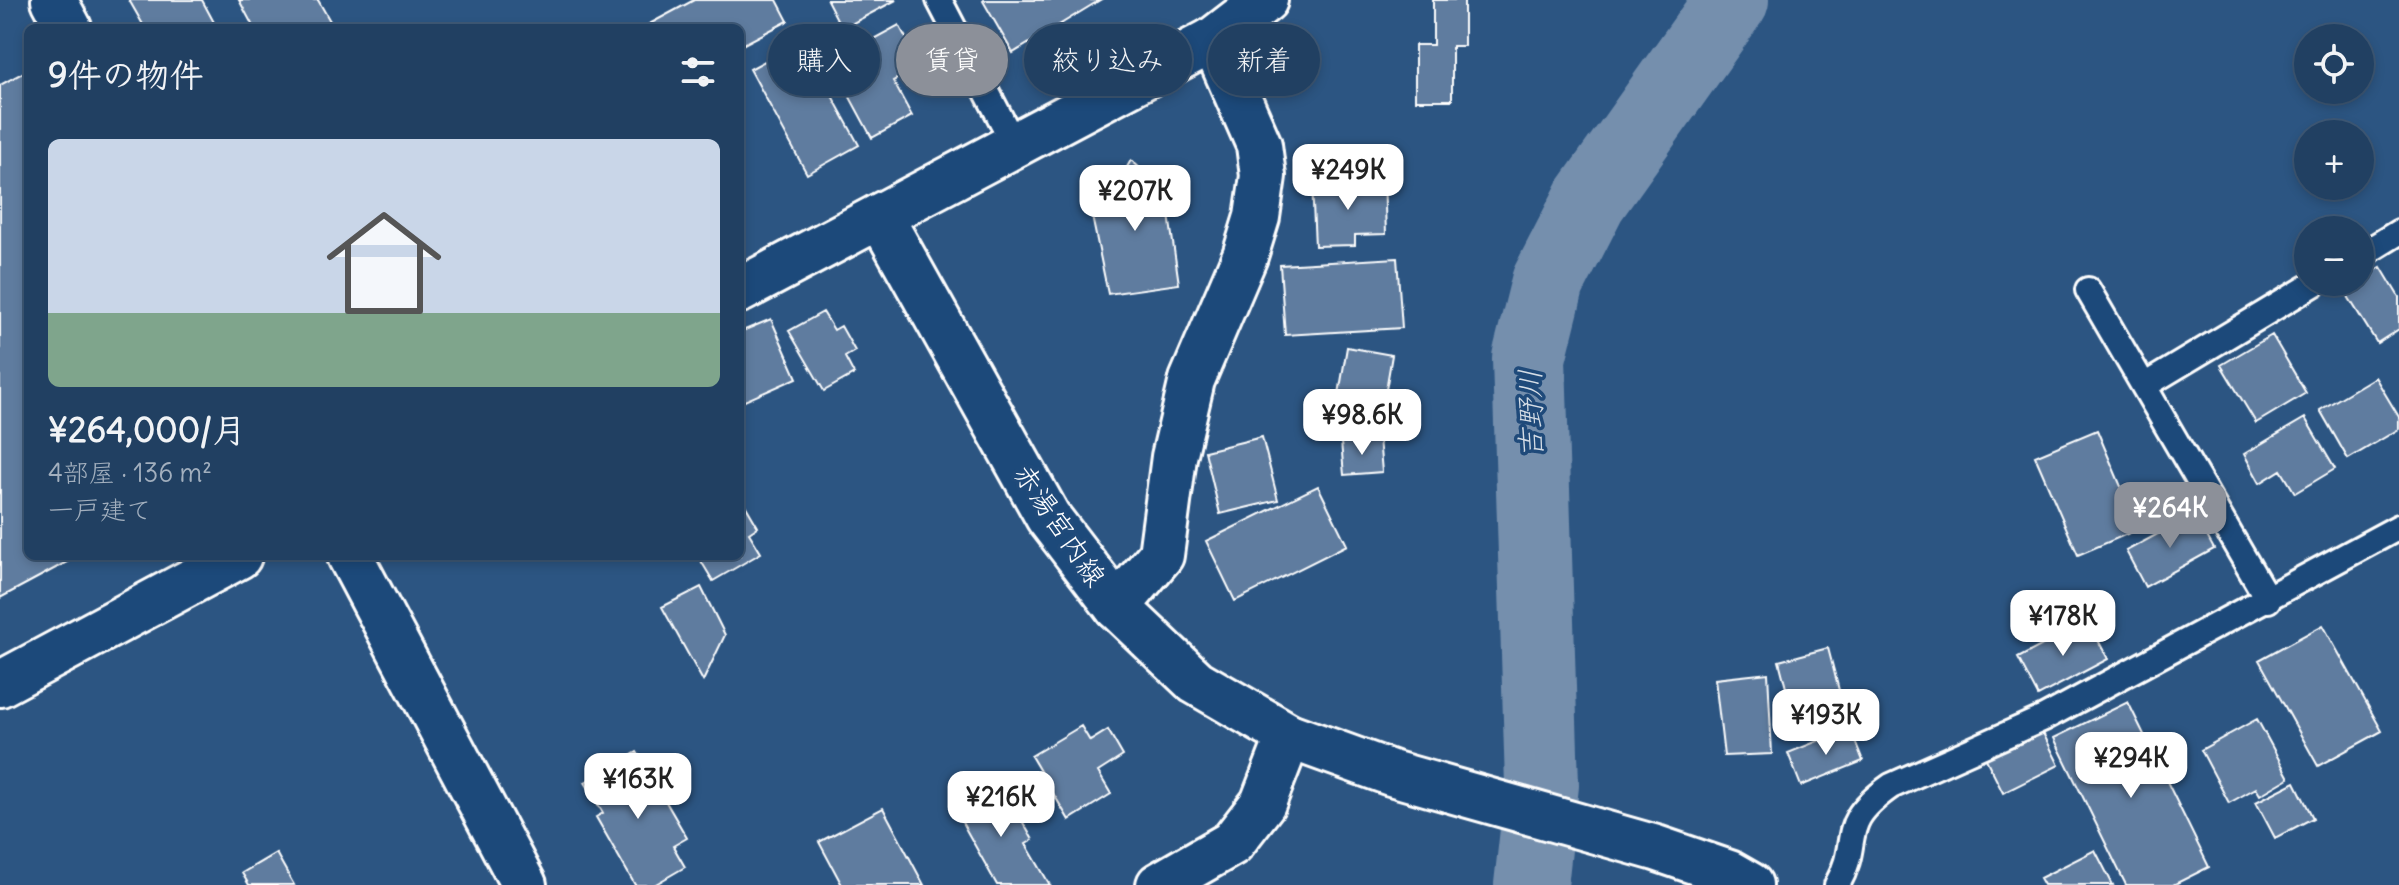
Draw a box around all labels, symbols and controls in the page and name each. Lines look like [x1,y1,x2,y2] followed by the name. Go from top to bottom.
[768,24,880,96] chip: 購入
[896,24,1008,96] chip: 賃貸
[1024,24,1192,96] chip: 絞り込み
[1208,24,1320,96] chip: 新着
[2294,24,2374,296] map controls
[2294,24,2374,104] button: locate
[676,50,720,94] icon: filters
[48,53,204,96] text: 9件の物件
[2294,120,2374,200] button: +
[1292,144,1404,212] pin: ¥249K
[1310,153,1386,186] text: ¥249K
[1079,165,1191,233] pin: ¥207K
[1097,174,1173,207] text: ¥207K
[312,191,456,335] icon: home
[2294,216,2374,296] button: −
[1510,369,1550,459] water label: 吉野川
[1297,389,1427,457] pin: ¥98.6K
[1321,398,1403,431] text: ¥98.6K
[48,408,246,451] text: ¥264,000/月
[48,456,212,489] text: 4部屋 · 136 m²
[1006,457,1114,593] street label: 赤湯宮内線
[2114,482,2226,550] pin: ¥264K
[2132,491,2208,524] text: ¥264K
[48,493,152,526] text: 一戸建て
[2007,590,2119,658] pin: ¥178K
[2028,599,2098,632] text: ¥178K
[1770,689,1882,757] pin: ¥193K
[1790,698,1862,731] text: ¥193K
[2075,732,2187,800] pin: ¥294K
[2093,741,2169,774] text: ¥294K
[582,753,694,821] pin: ¥163K
[602,762,674,795] text: ¥163K
[945,771,1057,839] pin: ¥216K
[966,780,1036,813] text: ¥216K

